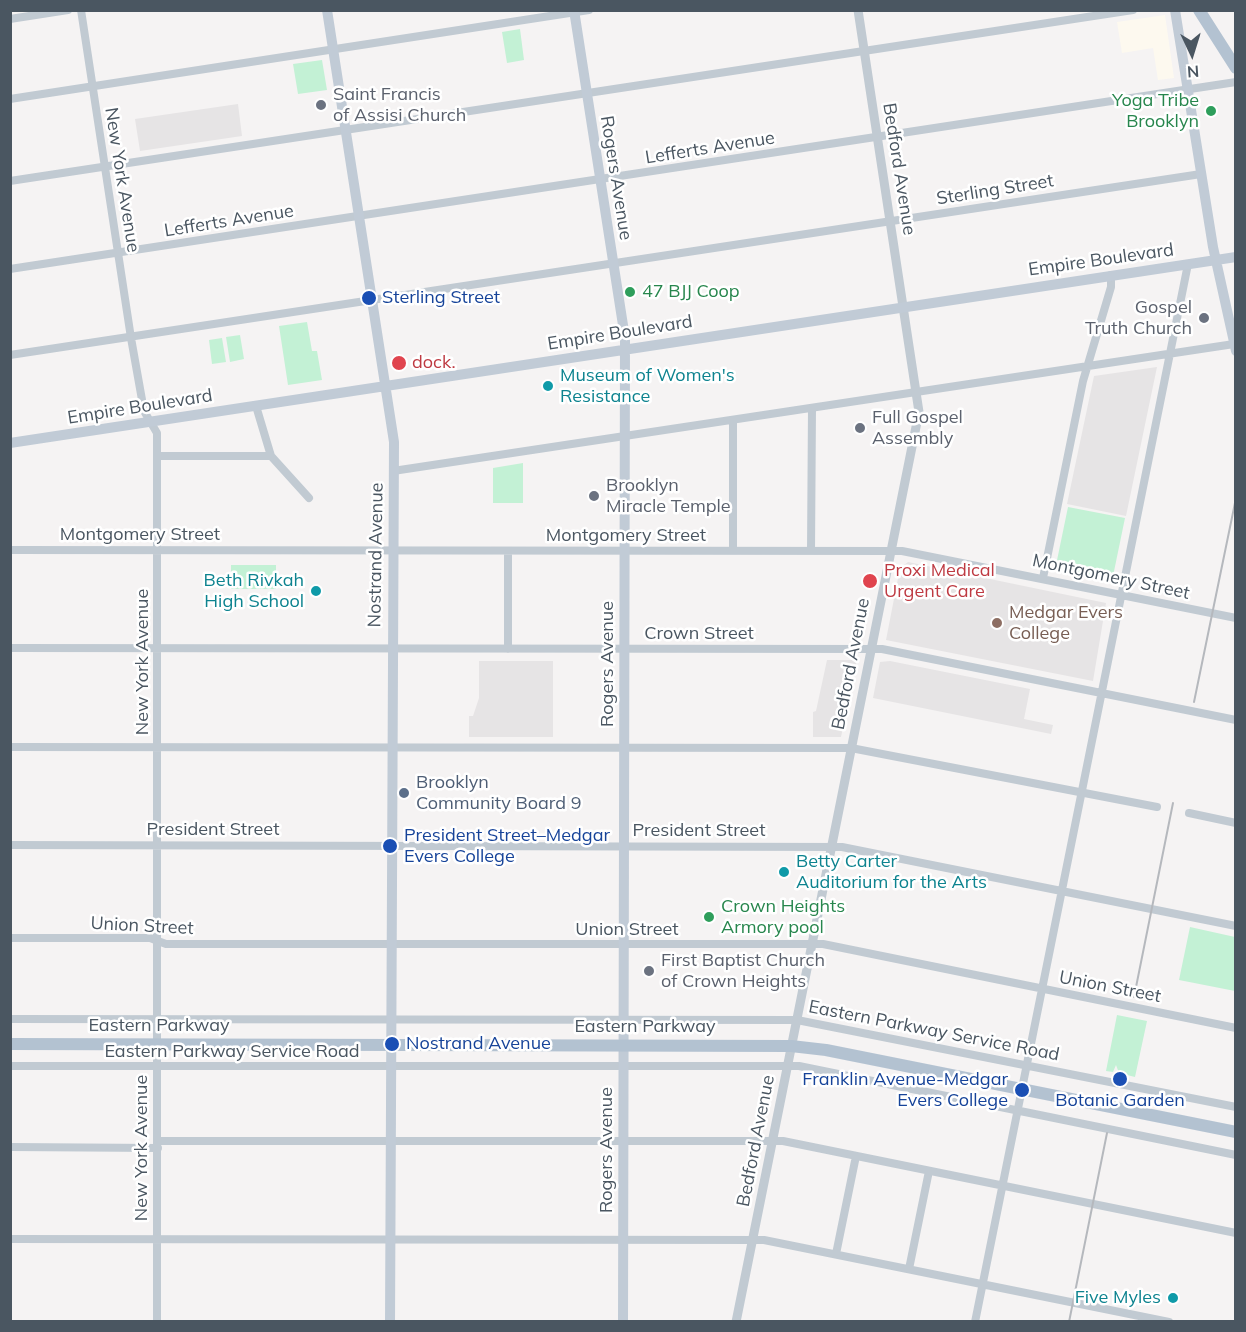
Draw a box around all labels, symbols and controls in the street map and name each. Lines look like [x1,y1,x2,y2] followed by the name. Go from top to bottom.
[1162,24,1222,84] north arrow
[1187,62,1200,82] text: N
[333,84,466,127] place label: Saint Francis of Assisi Church
[1112,90,1199,132] place label: Yoga Tribe Brooklyn
[314,98,328,112] marker: Saint Francis of Assisi Church
[878,101,920,237] street label: Bedford Avenue
[1204,104,1218,118] marker: Yoga Tribe Brooklyn
[100,106,144,254] street label: New York Avenue
[595,114,637,242] street label: Rogers Avenue
[644,127,776,169] street label: Lefferts Avenue
[935,170,1055,210] street label: Sterling Street
[163,200,295,242] street label: Lefferts Avenue
[1027,239,1175,281] street label: Empire Boulevard
[642,281,740,303] place label: 47 BJJ Coop
[623,285,637,299] marker: 47 BJJ Coop
[382,287,500,309] place label: Sterling Street
[360,289,378,307] marker: Sterling Street
[1085,297,1192,340] place label: Gospel Truth Church
[546,311,694,355] street label: Empire Boulevard
[1197,311,1211,325] marker: Gospel Truth Church
[412,352,456,374] place label: dock.
[390,354,408,372] marker: dock.
[560,365,735,407] place label: Museum of Women's Resistance
[541,379,555,393] marker: Museum of Women's Resistance
[66,385,214,429] street label: Empire Boulevard
[872,407,963,450] place label: Full Gospel Assembly
[853,421,867,435] marker: Full Gospel Assembly
[606,475,731,518] place label: Brooklyn Miracle Temple
[364,482,388,628] street label: Nostrand Avenue
[587,489,601,503] marker: Brooklyn Miracle Temple
[60,524,220,546] street label: Montgomery Street
[546,525,706,547] street label: Montgomery Street
[1030,550,1192,604] street label: Montgomery Street
[884,560,995,602] place label: Proxi Medical Urgent Care
[204,570,304,612] place label: Beth Rivkah High School
[861,572,879,590] marker: Proxi Medical Urgent Care
[309,584,323,598] marker: Beth Rivkah High School
[132,589,154,735] street label: New York Avenue
[828,596,874,732] street label: Bedford Avenue
[597,601,619,727] street label: Rogers Avenue
[1009,602,1123,644] place label: Medgar Evers College
[990,616,1004,630] marker: Medgar Evers College
[644,623,754,645] street label: Crown Street
[416,772,581,814] place label: Brooklyn Community Board 9
[397,786,411,800] marker: Brooklyn Community Board 9
[147,819,279,841] street label: President Street
[633,820,765,842] street label: President Street
[404,825,610,868] place label: President Street–Medgar Evers College
[381,837,399,855] marker: President Street–Medgar Evers College
[796,851,987,894] place label: Betty Carter Auditorium for the Arts
[777,865,791,879] marker: Betty Carter Auditorium for the Arts
[721,896,845,938] place label: Crown Heights Armory pool
[702,910,716,924] marker: Crown Heights Armory pool
[90,913,194,939] street label: Union Street
[575,919,679,941] street label: Union Street
[661,950,825,992] place label: First Baptist Church of Crown Heights
[642,964,656,978] marker: First Baptist Church of Crown Heights
[1057,967,1163,1007] street label: Union Street
[807,996,1061,1066] street label: Eastern Parkway Service Road
[88,1015,230,1037] street label: Eastern Parkway
[574,1016,716,1038] street label: Eastern Parkway
[406,1033,551,1055] place label: Nostrand Avenue
[383,1035,401,1053] marker: Nostrand Avenue
[104,1041,360,1063] street label: Eastern Parkway Service Road
[802,1069,1008,1112] place label: Franklin Avenue-Medgar Evers College
[1111,1070,1129,1088] marker: Botanic Garden
[733,1073,779,1209] street label: Bedford Avenue
[131,1075,153,1221] street label: New York Avenue
[1013,1081,1031,1099] marker: Franklin Avenue-Medgar Evers College
[596,1087,618,1213] street label: Rogers Avenue
[1055,1090,1185,1112] place label: Botanic Garden
[1075,1287,1161,1309] place label: Five Myles
[1166,1291,1180,1305] marker: Five Myles

